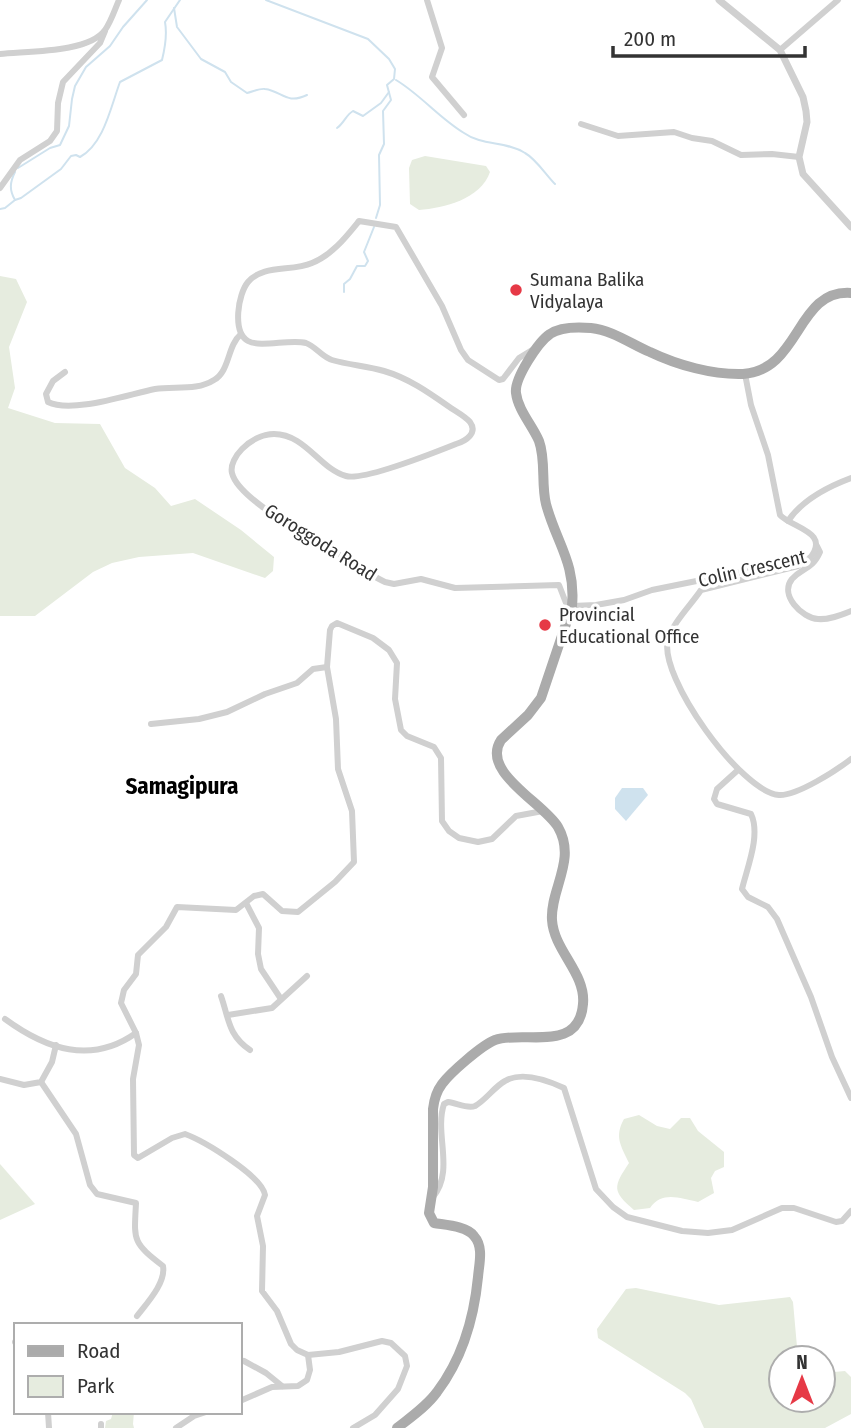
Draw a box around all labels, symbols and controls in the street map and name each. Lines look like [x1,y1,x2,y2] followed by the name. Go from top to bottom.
[613,14,806,58] scale bar
[624,26,676,52] text: 200 m
[530,268,644,313] place label: Sumana Balika Vidyalaya
[508,282,524,298] marker: Sumana Balika Vidyalaya
[260,499,381,586] street label: Goroggoda Road
[696,545,809,592] street label: Colin Crescent
[559,603,699,648] place label: Provincial Educational Office
[537,617,553,633] marker: Provincial Educational Office
[125,772,239,800] district label: Samagipura
[14,1323,242,1414] legend
[77,1338,121,1364] text: Road
[767,1344,837,1414] north arrow
[796,1351,808,1374] text: N
[77,1373,115,1399] text: Park

